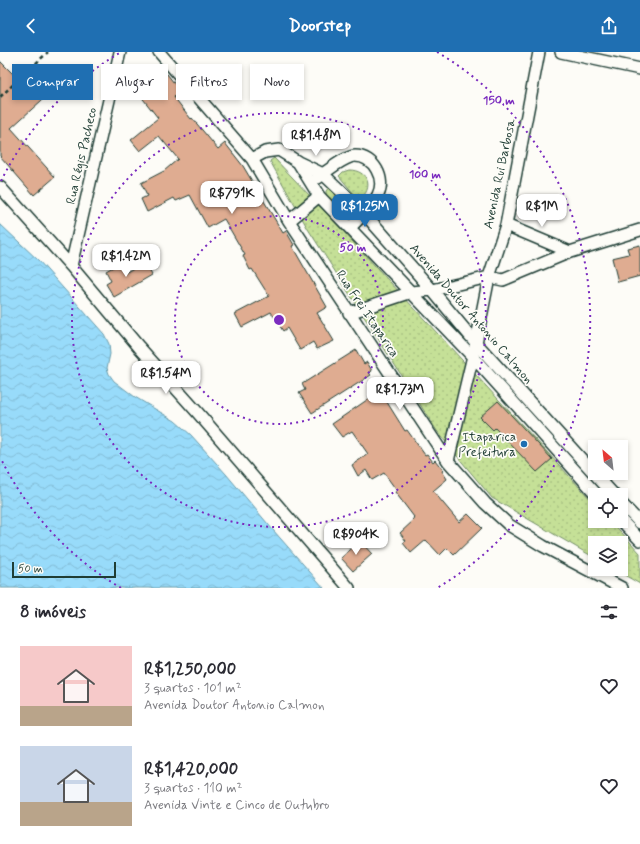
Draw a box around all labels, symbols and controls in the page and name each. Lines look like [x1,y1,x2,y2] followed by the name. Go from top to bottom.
[289,14,351,38] text: Doorstep
[20,15,42,37] icon: back
[598,15,620,37] icon: share
[12,64,93,100] chip: Comprar
[101,64,168,100] chip: Alugar
[176,64,242,100] chip: Filtros
[250,64,304,100] chip: Novo
[483,93,515,109] text: 150 m
[63,106,101,206] street label: Rua Régis Pacheco
[480,117,520,231] street label: Avenida Rui Barbosa
[279,123,353,157] pin: R$1.48M
[291,127,341,144] text: R$1.48M
[409,167,442,183] text: 100 m
[199,181,265,215] pin: R$791K
[209,185,255,202] text: R$791K
[328,194,402,228] pin: R$1.25M
[518,194,566,228] pin: R$1M
[341,198,389,215] text: R$1.25M
[526,198,558,215] text: R$1M
[340,240,367,256] text: 50 m
[405,240,537,388] street label: Avenida Doutor Antonio Calmon
[89,244,163,278] pin: R$1.42M
[101,248,151,265] text: R$1.42M
[332,267,402,361] street label: Rua Frei Itaparica
[272,313,286,327] centre of rings
[129,361,203,395] pin: R$1.54M
[141,365,191,382] text: R$1.54M
[363,377,437,411] pin: R$1.73M
[376,381,424,398] text: R$1.73M
[458,429,516,461] place label: Itaparica Prefeitura
[519,439,529,449] marker: Itaparica Prefeitura
[588,440,628,480] north arrow
[588,440,628,576] map controls
[588,488,628,528] button: locate
[323,522,389,556] pin: R$904K
[333,526,379,543] text: R$904K
[588,536,628,576] button: layers
[12,560,116,579] scale bar
[18,562,43,576] text: 50 m
[20,601,86,623] text: 8 imóveis
[598,601,620,623] icon: filters
[144,658,236,680] text: R$1,250,000
[52,662,100,710] icon: home
[598,675,620,697] icon: heart
[144,680,241,697] text: 3 quartos · 101 m²
[144,697,324,714] text: Avenida Doutor Antonio Calmon
[144,758,238,780] text: R$1,420,000
[52,762,100,810] icon: home
[598,775,620,797] icon: heart
[144,780,242,797] text: 3 quartos · 110 m²
[144,797,329,814] text: Avenida Vinte e Cinco de Outubro

